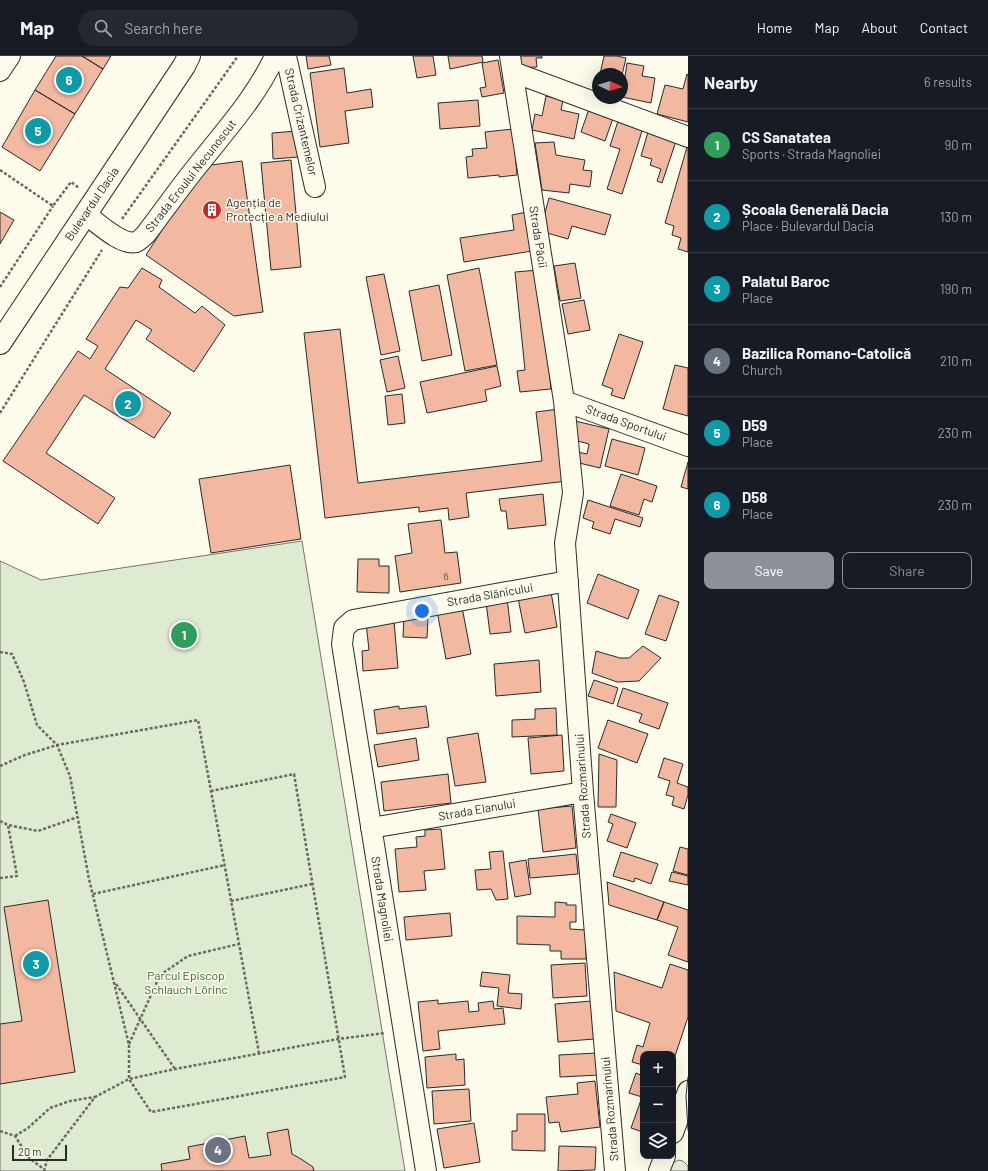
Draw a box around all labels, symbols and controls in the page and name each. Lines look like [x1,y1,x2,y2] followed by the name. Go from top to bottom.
[78,10,358,46] search box
[20,16,54,39] text: Map
[92,17,114,39] icon: search
[124,19,202,37] text: Search here
[757,19,793,36] text: Home
[815,19,839,36] text: Map
[861,19,898,36] text: About
[920,19,968,36] text: Contact
[56,65,82,95] pin: 6
[283,67,321,178] street label: Strada Crizantemelor
[592,68,628,104] north arrow
[704,72,758,92] text: Nearby
[924,74,972,90] text: 6 results
[25,116,51,146] pin: 5
[142,116,239,234] street label: Strada Eroului Necunoscut
[742,128,831,146] text: CS Sanatatea
[715,137,719,153] text: 1
[945,137,972,153] text: 90 m
[742,146,881,162] text: Sports · Strada Magnoliei
[61,164,121,243] street label: Bulevardul Dacia
[226,195,329,223] place label: Agenția de Protecție a Mediului
[201,199,223,221] building icon: Agenția de Protecție a Mediului
[742,200,889,218] text: Școala Generală Dacia
[527,205,551,269] street label: Strada Păcii
[713,209,721,225] text: 2
[940,209,972,225] text: 130 m
[742,218,874,234] text: Place · Bulevardul Dacia
[742,272,830,290] text: Palatul Baroc
[713,281,721,297] text: 3
[940,281,972,297] text: 190 m
[742,290,773,306] text: Place
[742,344,911,362] text: Bazilica Romano-Catolică
[713,353,721,369] text: 4
[940,353,972,369] text: 210 m
[742,362,782,378] text: Church
[115,389,141,419] pin: 2
[584,401,668,443] street label: Strada Sportului
[742,416,767,434] text: D59
[713,425,721,441] text: 5
[938,425,972,441] text: 230 m
[742,434,773,450] text: Place
[742,488,767,506] text: D58
[714,497,720,513] text: 6
[938,497,972,513] text: 230 m
[742,506,773,522] text: Place
[704,552,834,589] button: Save
[842,552,972,589] button: Share
[443,570,449,582] house number: 6
[446,580,534,608] street label: Strada Slănicului
[412,601,432,621] your location
[171,620,197,650] pin: 1
[571,733,593,839] street label: Strada Rozmarinului
[437,795,517,823] street label: Strada Elanului
[369,855,397,943] street label: Strada Magnoliei
[23,949,49,979] pin: 3
[144,968,228,996] park label: Parcul Episcop Schlauch Lőrinc
[640,1051,676,1159] map controls
[640,1051,676,1087] button: +
[597,1056,621,1162] street label: Strada Rozmarinului
[640,1087,676,1123] button: −
[640,1123,676,1159] button: layers
[205,1135,231,1165] pin: 4
[12,1143,67,1162] scale bar
[18,1145,41,1158] text: 20 m

